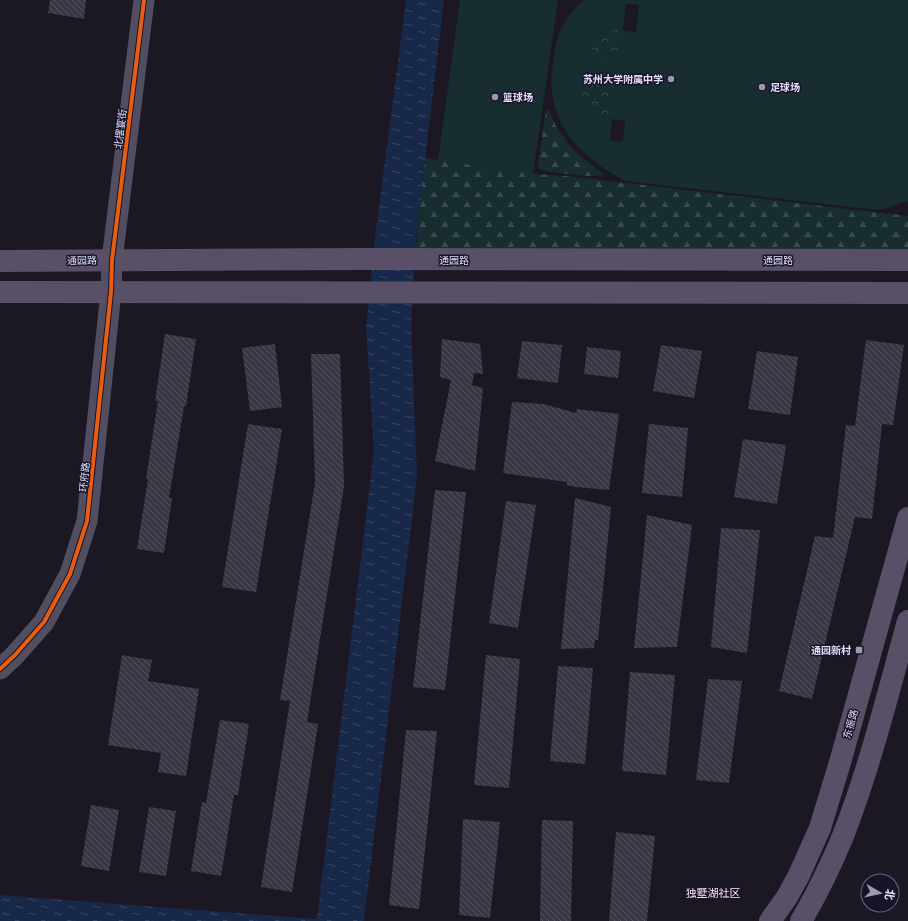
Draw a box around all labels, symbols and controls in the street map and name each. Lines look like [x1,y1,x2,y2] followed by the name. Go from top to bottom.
[583,73,663,87] place label: 苏州大学附属中学
[666,74,676,84] marker: 苏州大学附属中学
[770,81,800,95] place label: 足球场
[757,82,767,92] marker: 足球场
[503,91,533,105] place label: 篮球场
[490,92,500,102] marker: 篮球场
[112,108,130,150] street label: 北摆宴街
[67,254,97,268] street label: 通园路
[439,254,469,268] street label: 通园路
[763,254,793,268] street label: 通园路
[76,461,94,493] street label: 环府路
[811,644,851,658] place label: 通园新村
[854,645,864,655] marker: 通园新村
[840,708,862,741] street label: 东振路
[860,873,900,913] north arrow
[686,886,741,901] district label: 独墅湖社区
[881,888,898,901] text: 北

